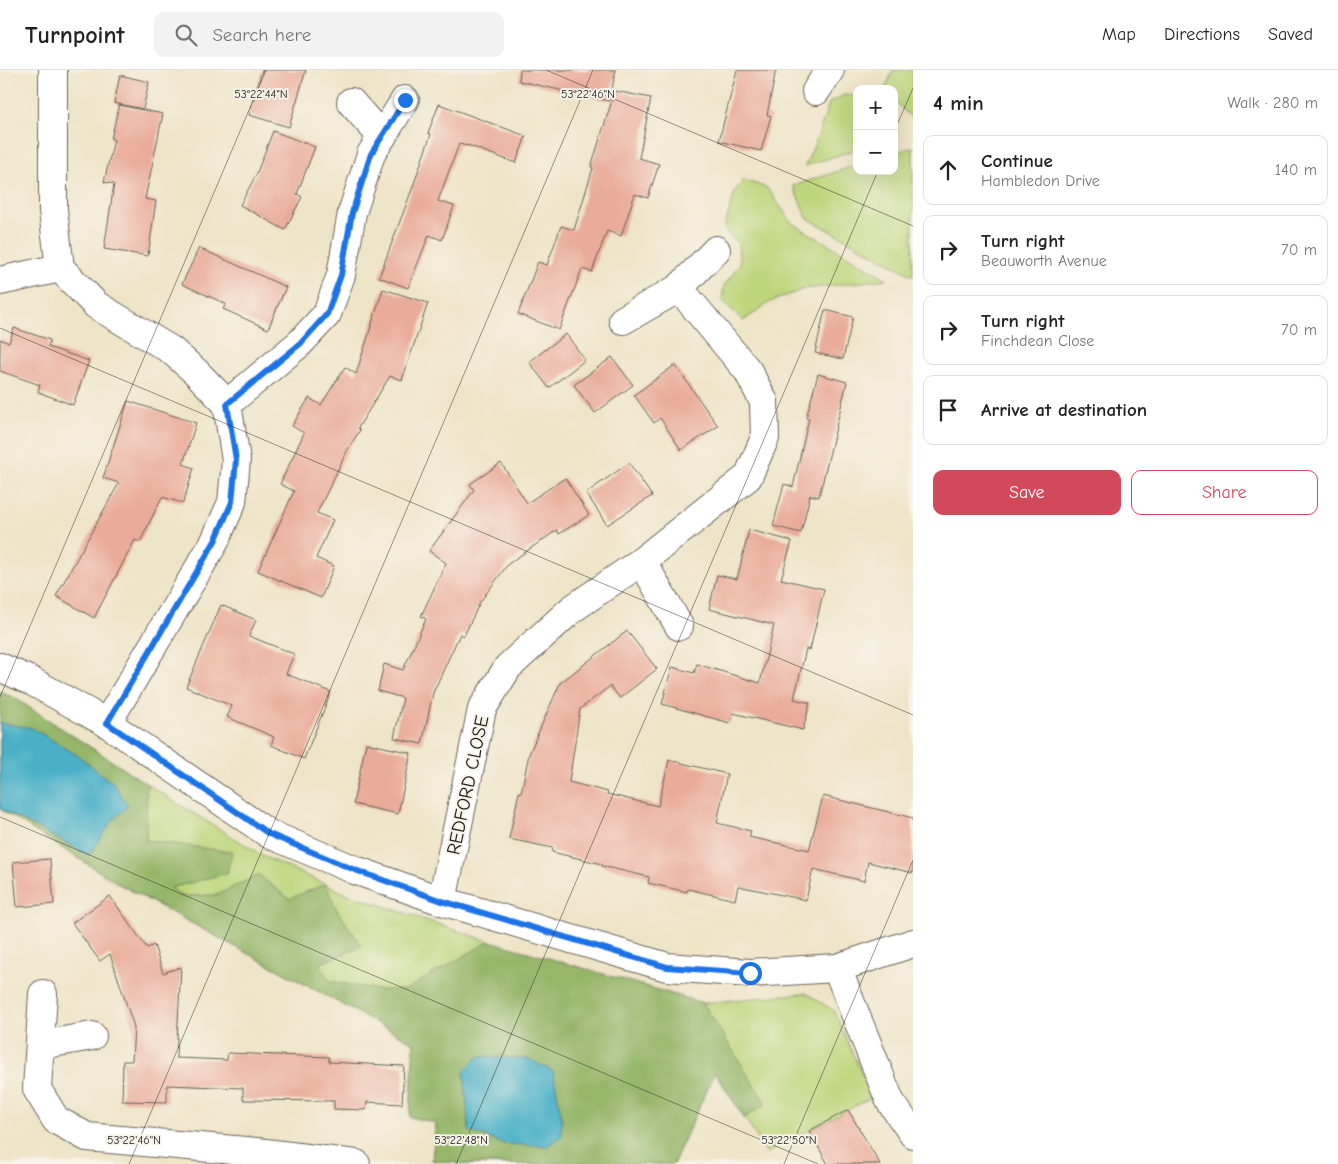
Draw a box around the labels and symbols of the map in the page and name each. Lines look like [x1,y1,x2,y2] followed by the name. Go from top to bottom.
[234,87,288,101] text: 53°22'44"N
[561,87,615,101] text: 53°22'46"N
[394,89,417,112] route end
[442,714,493,857] street label: REDFORD CLOSE
[739,962,762,985] route start
[107,1133,161,1147] text: 53°22'46"N
[434,1133,488,1147] text: 53°22'48"N
[761,1133,817,1147] text: 53°22'50"N

